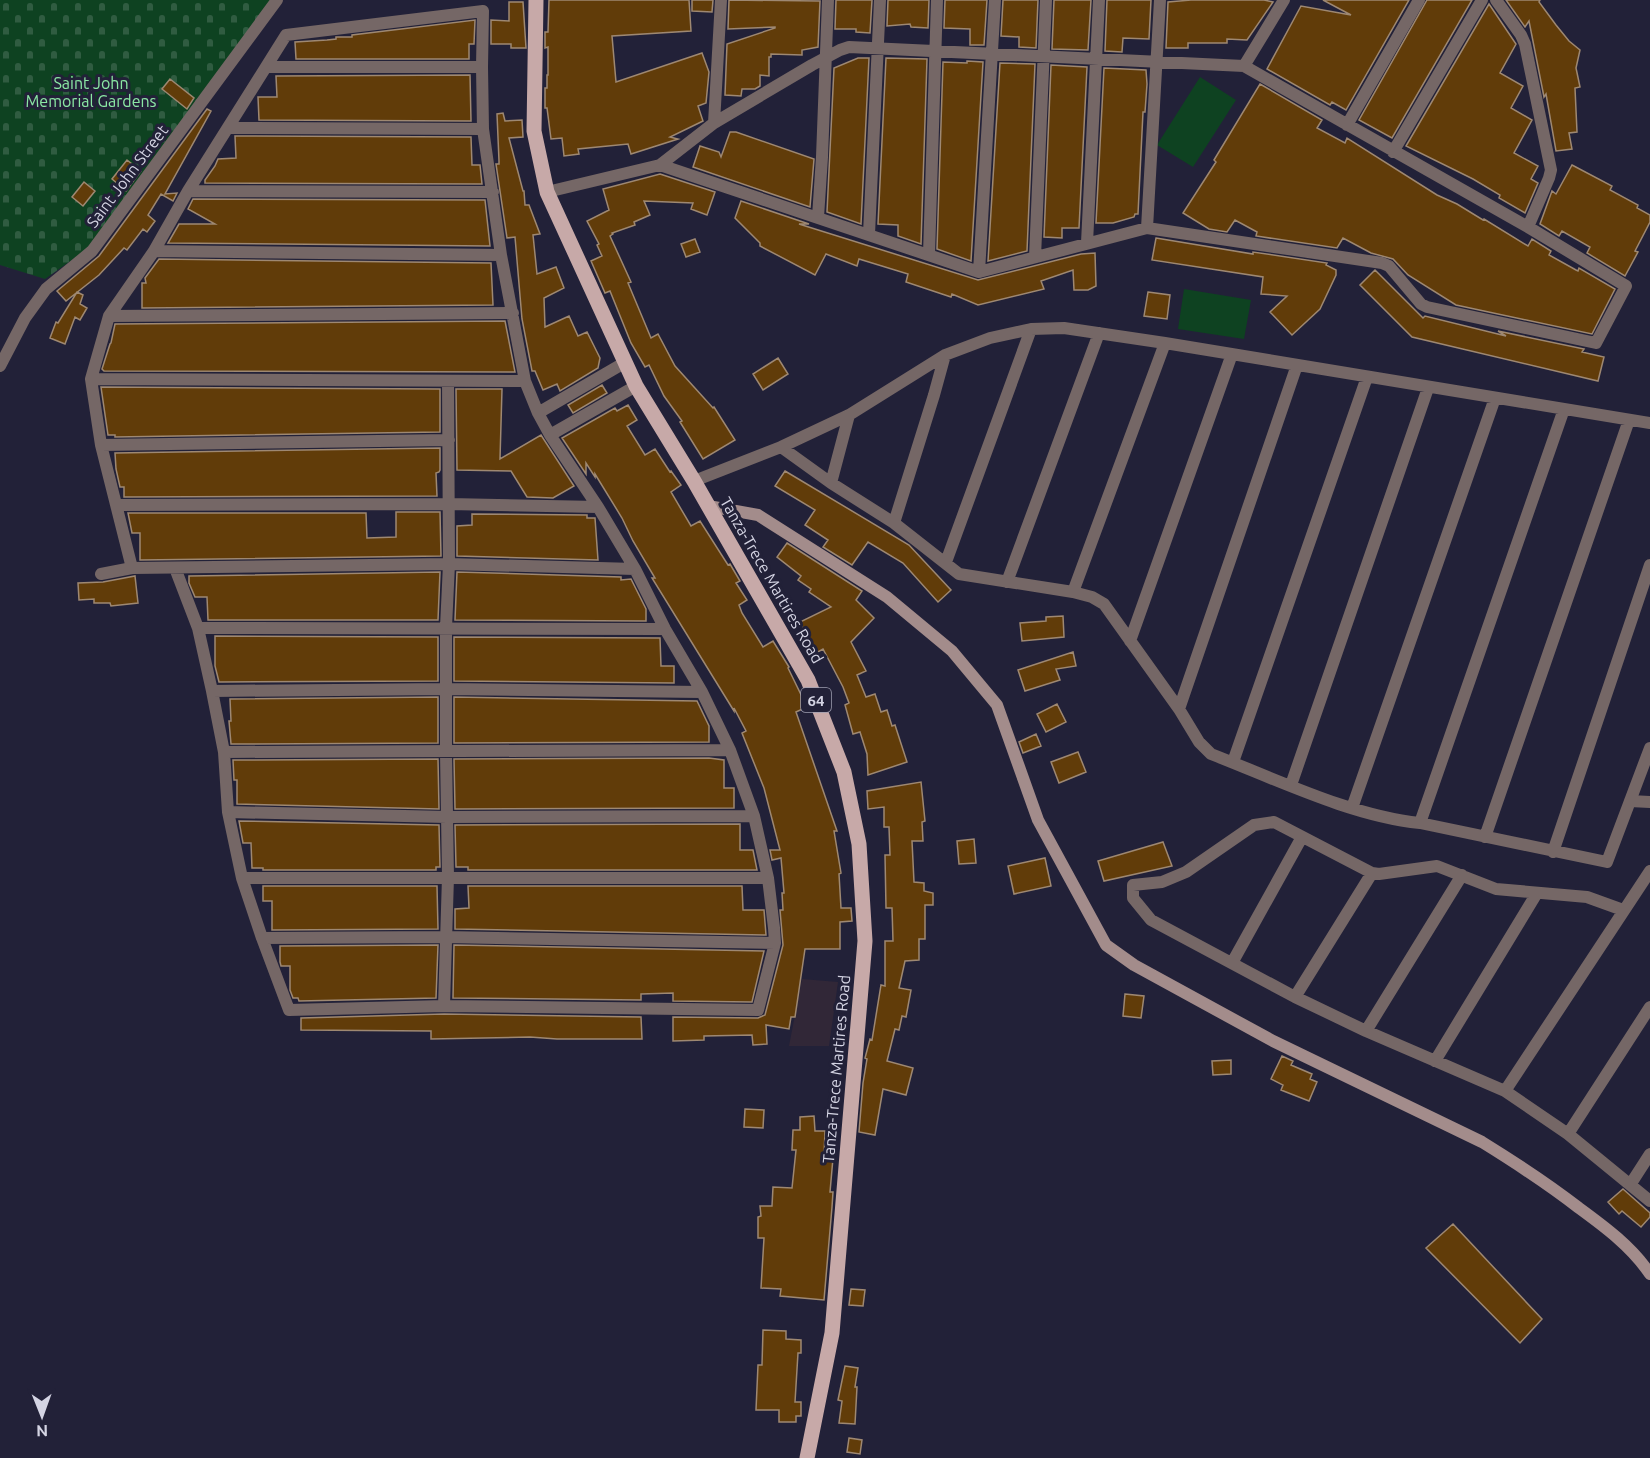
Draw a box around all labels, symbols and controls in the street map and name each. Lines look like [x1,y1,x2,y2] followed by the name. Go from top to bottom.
[25,74,157,110] park label: Saint John Memorial Gardens
[83,121,172,231] street label: Saint John Street
[717,494,827,666] street label: Tanza-Trece Martires Road
[801,688,831,712] road number: 64
[819,974,853,1164] street label: Tanza-Trece Martires Road
[12,1386,72,1446] north arrow
[36,1422,48,1440] text: N

